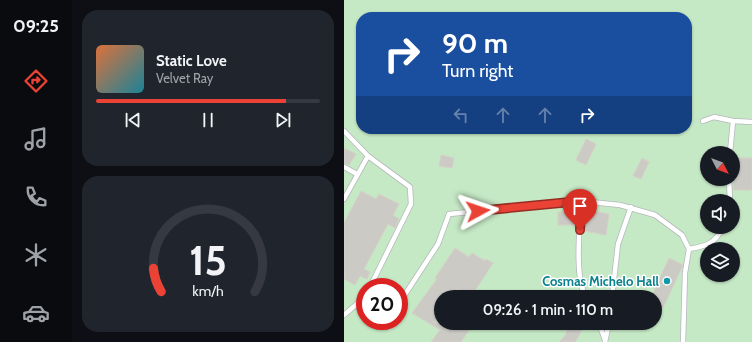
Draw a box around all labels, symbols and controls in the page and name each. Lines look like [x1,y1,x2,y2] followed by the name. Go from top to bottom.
[13,15,59,37] text: 09:25
[442,26,508,60] text: 90 m
[376,28,428,80] icon: right
[156,52,227,70] text: Static Love
[442,60,513,82] text: Turn right
[22,67,50,95] icon: directions
[156,70,213,86] text: Velvet Ray
[450,104,472,126] icon: left
[492,104,514,126] icon: ahead
[534,104,556,126] icon: ahead
[576,104,598,126] icon: right
[122,109,144,131] icon: previous
[197,109,219,131] icon: pause
[272,109,294,131] icon: next
[22,125,50,153] icon: music
[700,146,740,186] north arrow
[700,146,740,282] map controls
[22,183,50,211] icon: phone
[563,189,597,230] pin
[457,190,499,232] position arrow
[700,194,740,234] button: sound
[569,195,591,217] icon: arrive
[189,235,227,285] text: 15
[22,241,50,269] icon: climate
[700,242,740,282] button: layers
[542,273,660,289] place label: Cosmas Michelo Hall
[662,276,672,286] marker: Cosmas Michelo Hall
[356,278,408,330] speed limit sign: 20
[192,282,224,300] text: km/h
[22,299,50,327] icon: car
[483,301,613,319] text: 09:26 · 1 min · 110 m

